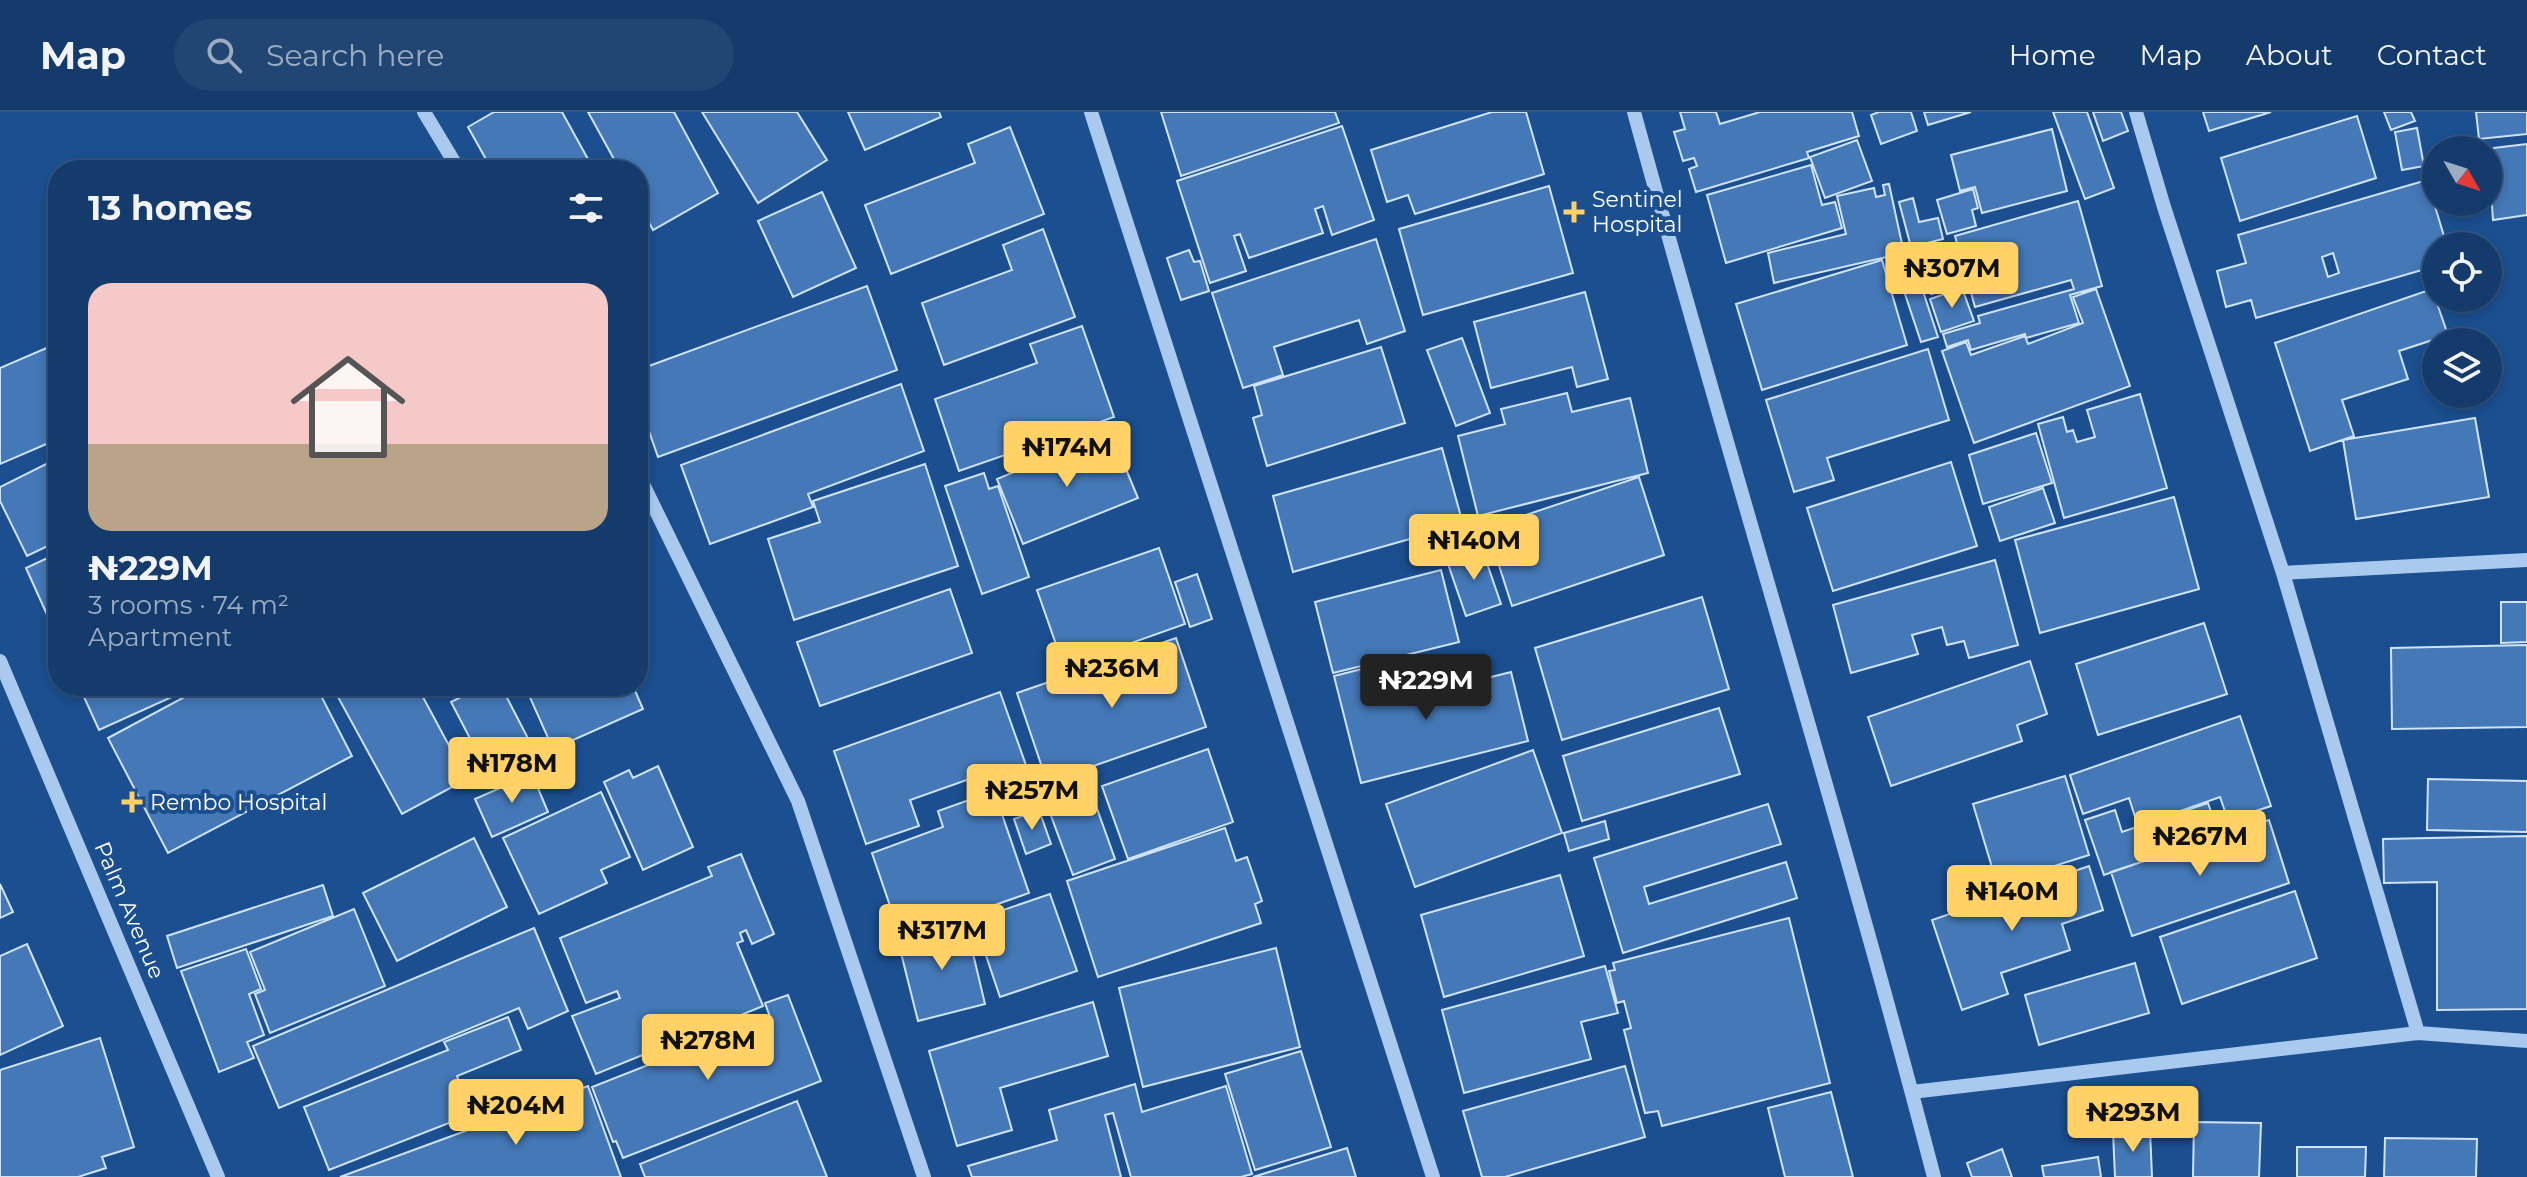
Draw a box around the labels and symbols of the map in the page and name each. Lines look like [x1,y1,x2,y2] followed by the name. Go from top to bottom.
[2422,136,2502,216] north arrow
[1592,186,1683,238] place label: Sentinel Hospital
[1563,201,1585,223] marker: Sentinel Hospital
[1896,242,2008,310] pin: ₦307M
[1011,421,1123,489] pin: ₦174M
[1418,514,1530,582] pin: ₦140M
[1056,642,1168,710] pin: ₦236M
[1370,654,1482,722] pin: ₦229M
[456,737,568,805] pin: ₦178M
[976,764,1088,832] pin: ₦257M
[150,789,327,816] place label: Rembo Hospital
[121,791,143,813] marker: Rembo Hospital
[2144,810,2256,878] pin: ₦267M
[88,837,171,983] street label: Palm Avenue
[1956,865,2068,933] pin: ₦140M
[886,904,998,972] pin: ₦317M
[652,1014,764,1082] pin: ₦278M
[460,1079,572,1147] pin: ₦204M
[2077,1086,2189,1154] pin: ₦293M

